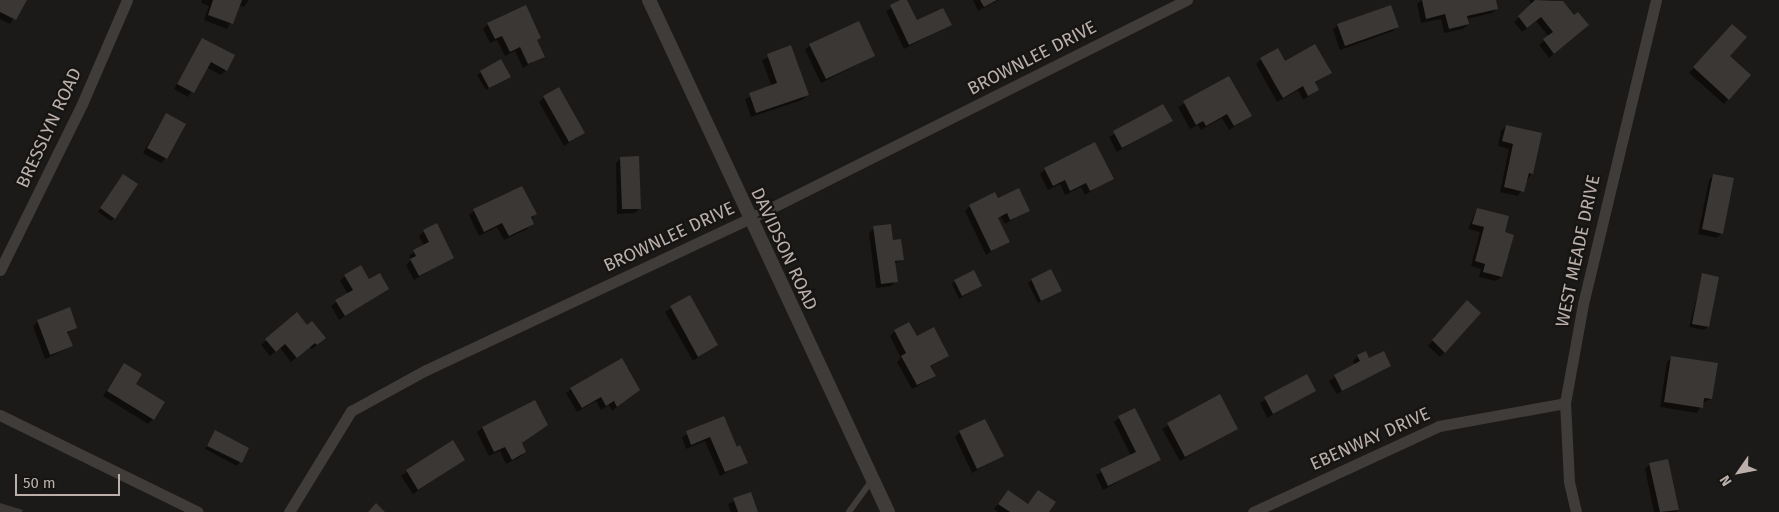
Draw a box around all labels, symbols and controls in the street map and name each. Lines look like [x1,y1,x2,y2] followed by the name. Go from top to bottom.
[964,16,1100,100] street label: BROWNLEE DRIVE
[12,65,86,191] street label: BRESSLYN ROAD
[1551,173,1605,329] street label: WEST MEADE DRIVE
[746,184,822,314] street label: DAVIDSON ROAD
[600,197,738,277] street label: BROWNLEE DRIVE
[1307,403,1433,475] street label: EBENWAY DRIVE
[1714,447,1764,497] north arrow
[18,464,122,496] scale bar
[1716,472,1736,489] text: N
[23,474,56,492] text: 50 m

